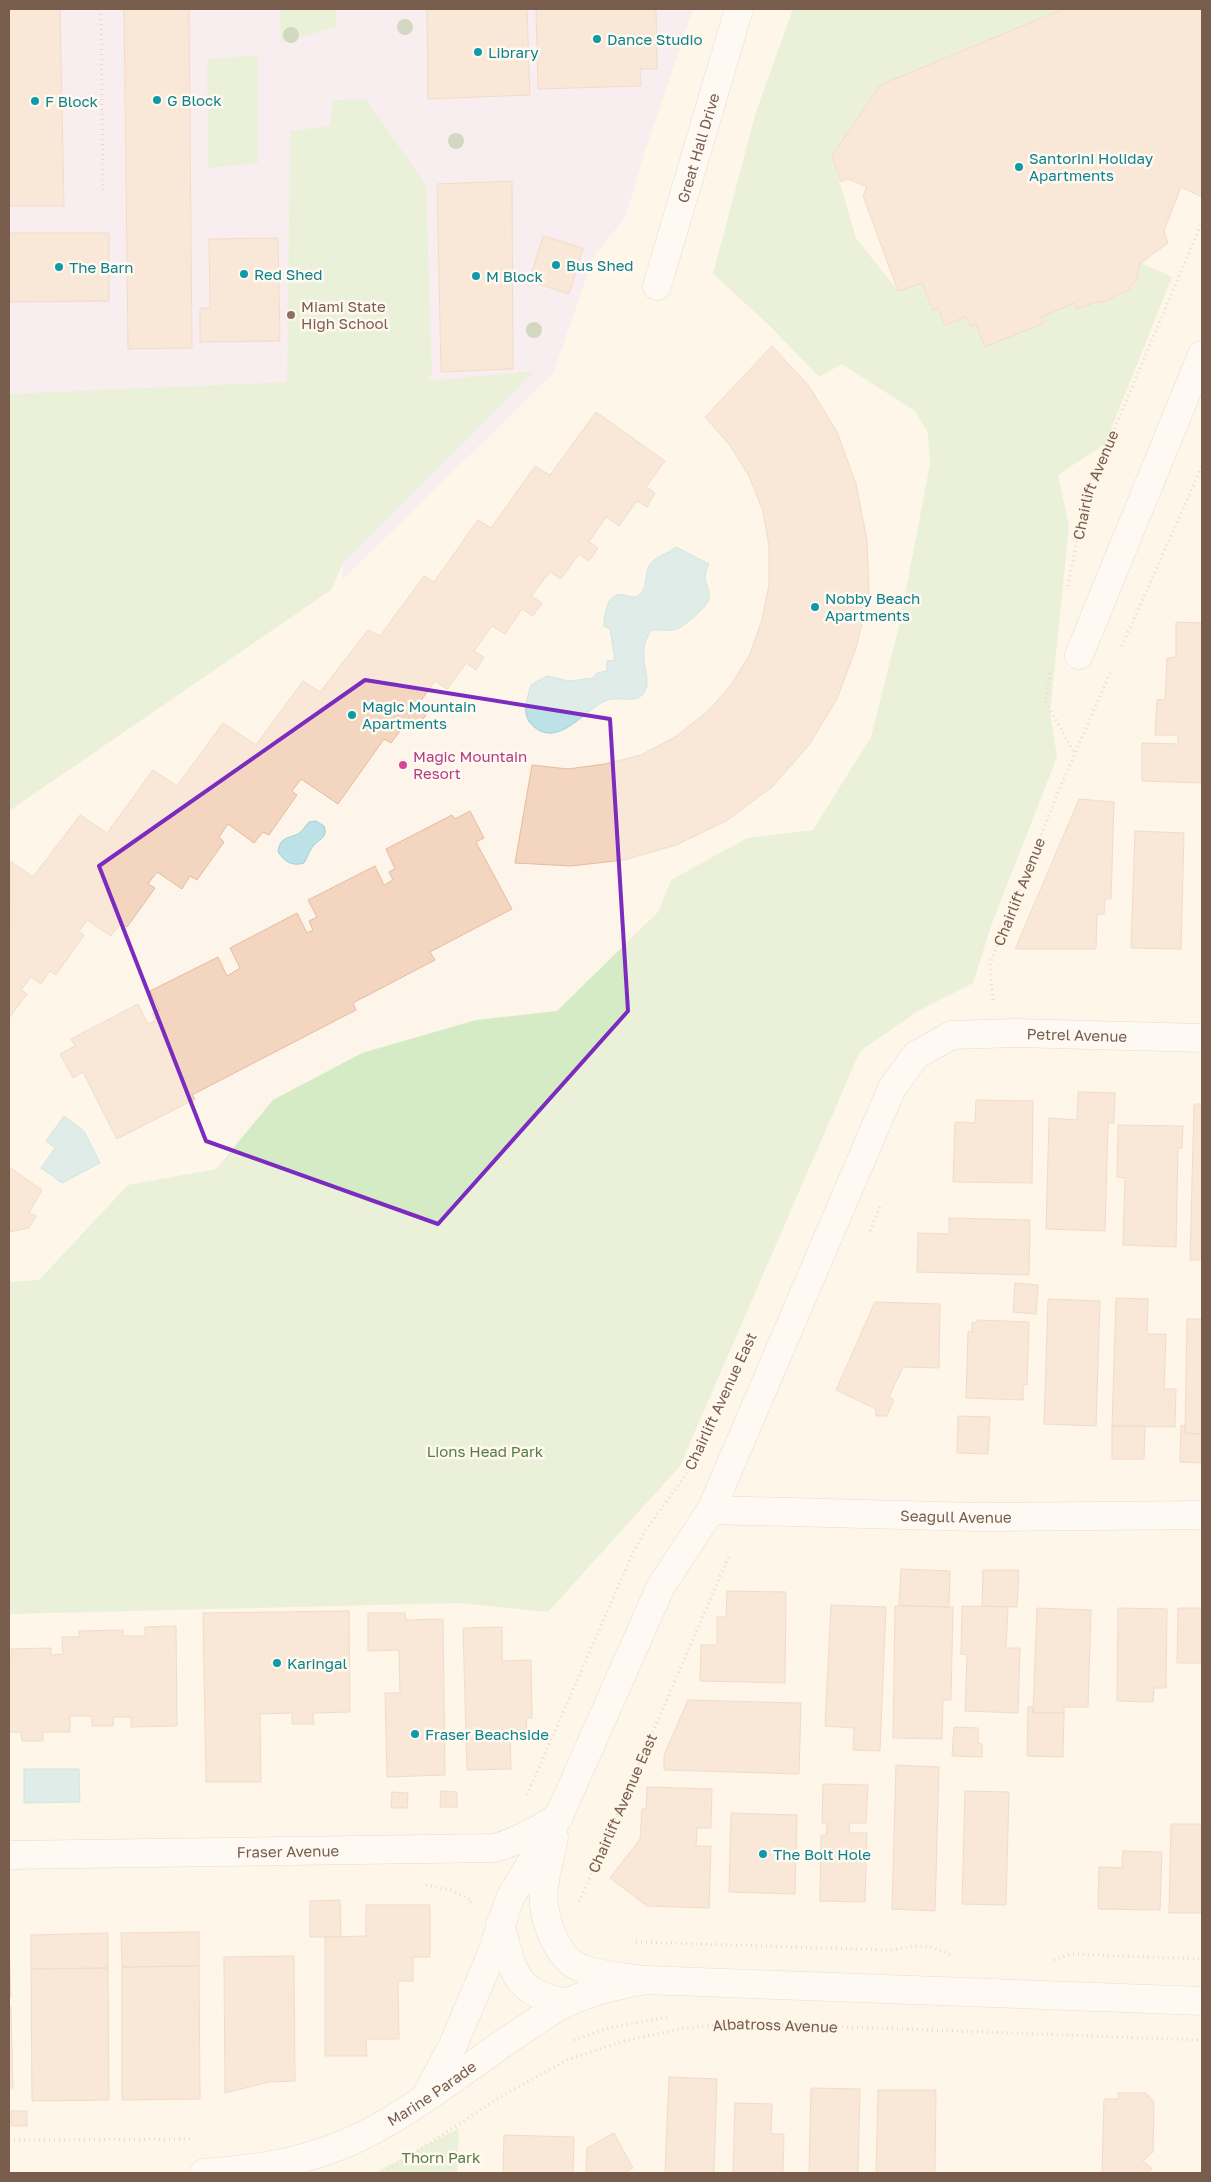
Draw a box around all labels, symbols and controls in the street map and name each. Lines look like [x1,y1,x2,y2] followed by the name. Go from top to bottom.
[607,30,702,48] place label: Dance Studio
[591,33,603,45] marker: Dance Studio
[488,43,539,61] place label: Library
[472,46,484,58] marker: Library
[167,91,222,109] place label: G Block
[673,91,723,205] street label: Great Hall Drive
[45,92,99,110] place label: F Block
[151,94,163,106] marker: G Block
[29,95,41,107] marker: F Block
[1029,149,1154,184] place label: Santorini Holiday Apartments
[1013,161,1025,173] marker: Santorini Holiday Apartments
[566,256,634,274] place label: Bus Shed
[69,258,134,276] place label: The Barn
[550,259,562,271] marker: Bus Shed
[53,261,65,273] marker: The Barn
[254,265,322,283] place label: Red Shed
[486,267,544,285] place label: M Block
[238,268,250,280] marker: Red Shed
[470,270,482,282] marker: M Block
[301,297,389,332] place label: Miami State High School
[285,309,297,321] marker: Miami State High School
[1069,427,1122,541] street label: Chairlift Avenue
[825,589,920,624] place label: Nobby Beach Apartments
[809,601,821,613] marker: Nobby Beach Apartments
[362,697,476,732] place label: Magic Mountain Apartments
[346,709,358,721] marker: Magic Mountain Apartments
[413,747,527,782] place label: Magic Mountain Resort
[397,759,409,771] marker: Magic Mountain Resort
[989,835,1048,948] street label: Chairlift Avenue
[1027,1024,1128,1045] street label: Petrel Avenue
[680,1329,760,1473] street label: Chairlift Avenue East
[427,1442,544,1460] park label: Lions Head Park
[900,1506,1012,1526] street label: Seagull Avenue
[287,1654,347,1672] place label: Karingal
[271,1657,283,1669] marker: Karingal
[425,1725,549,1743] place label: Fraser Beachside
[409,1728,421,1740] marker: Fraser Beachside
[584,1730,660,1875] street label: Chairlift Avenue East
[237,1841,340,1861] street label: Fraser Avenue
[773,1845,871,1863] place label: The Bolt Hole
[757,1848,769,1860] marker: The Bolt Hole
[712,2014,838,2036] street label: Albatross Avenue
[384,2057,480,2129] street label: Marine Parade
[402,2148,481,2166] park label: Thorn Park

